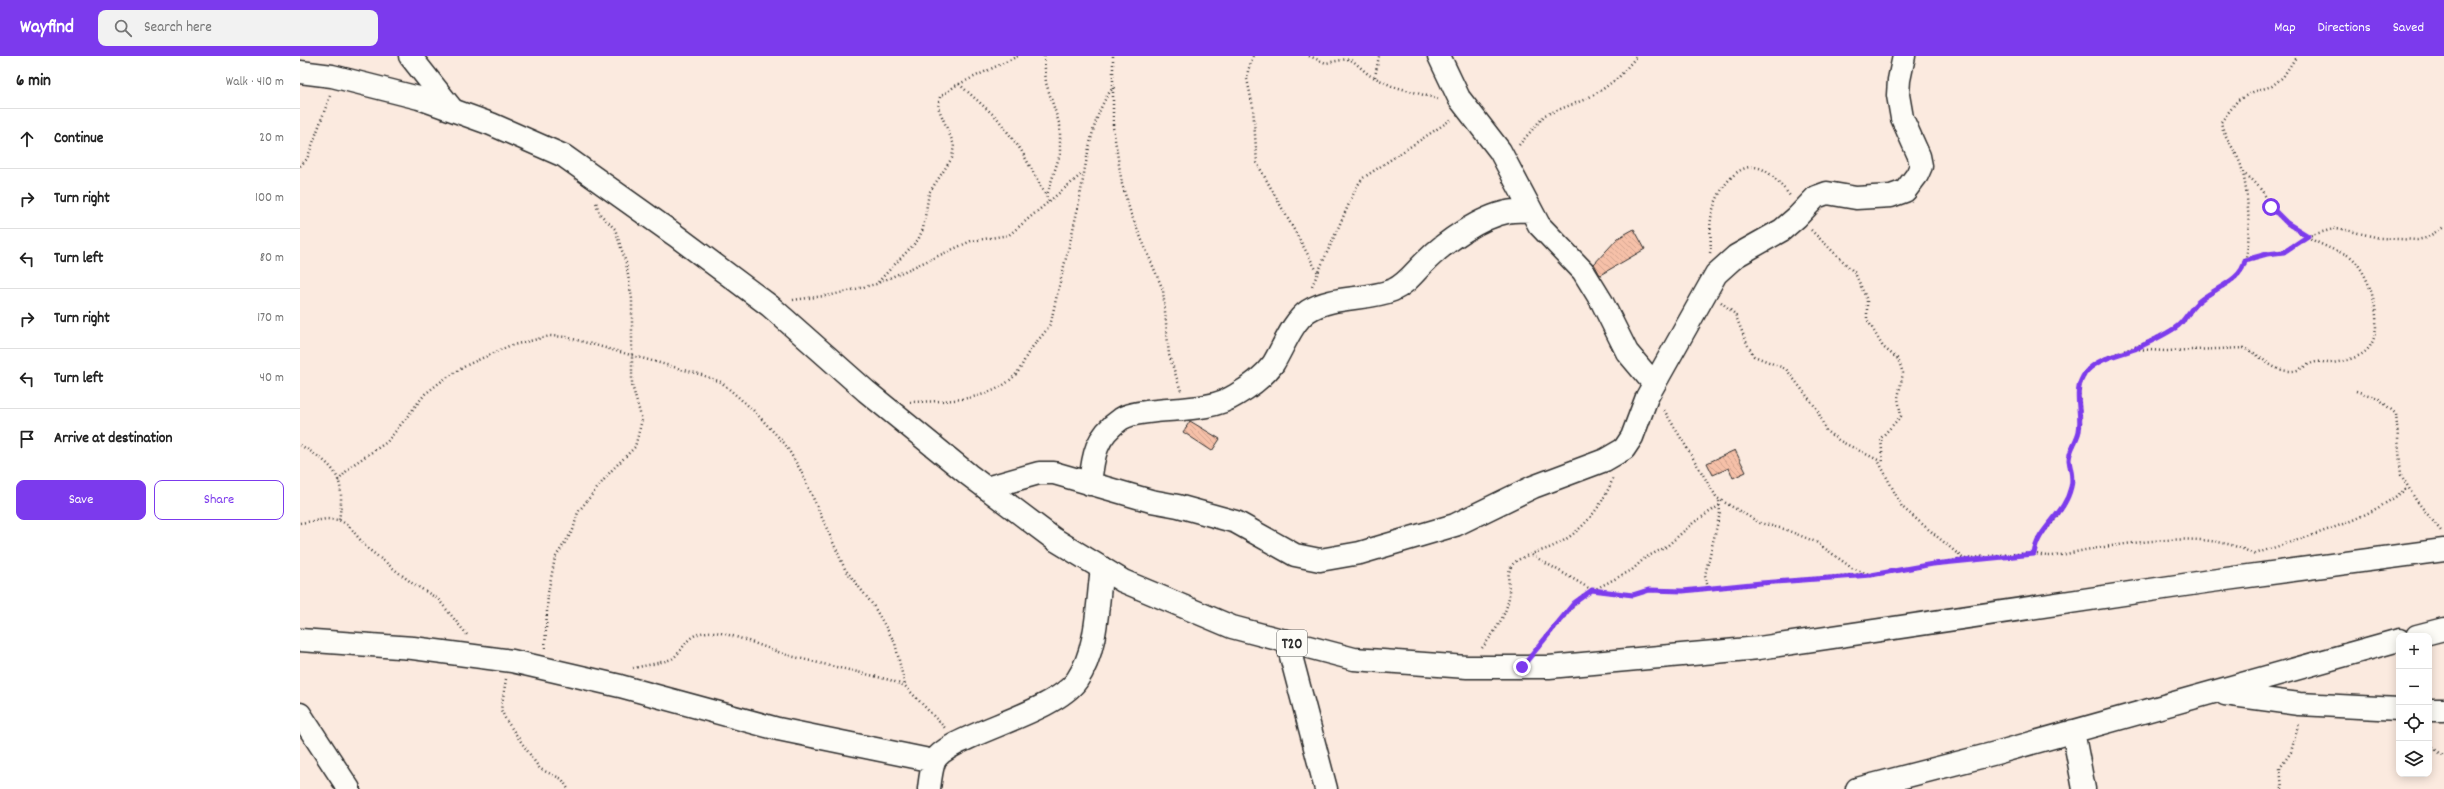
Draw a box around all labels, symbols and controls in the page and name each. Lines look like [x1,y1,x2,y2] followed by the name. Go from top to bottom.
[98,10,378,46] search box
[20,15,74,42] text: Wayfind
[112,17,134,39] icon: search
[144,17,212,39] text: Search here
[2274,18,2296,38] text: Map
[2318,18,2371,38] text: Directions
[2393,18,2424,38] text: Saved
[16,70,51,94] text: 6 min
[226,73,284,92] text: Walk · 410 m
[16,128,38,150] icon: ahead
[54,128,103,150] text: Continue
[259,129,284,148] text: 20 m
[16,188,38,210] icon: right
[54,188,110,210] text: Turn right
[255,189,284,208] text: 100 m
[2262,198,2280,216] route start
[16,248,38,270] icon: left
[54,248,103,270] text: Turn left
[260,249,284,268] text: 80 m
[16,308,38,330] icon: right
[54,308,110,330] text: Turn right
[257,309,284,328] text: 170 m
[16,368,38,390] icon: left
[54,368,103,390] text: Turn left
[260,369,284,388] text: 40 m
[16,428,38,450] icon: arrive
[54,428,172,450] text: Arrive at destination
[16,480,146,520] button: Save
[154,480,284,520] button: Share
[1277,630,1307,656] road number: T20
[2396,633,2432,777] map controls
[2396,633,2432,669] button: +
[1513,658,1531,676] route end
[2396,669,2432,705] button: −
[2396,705,2432,741] button: locate
[2396,741,2432,777] button: layers

